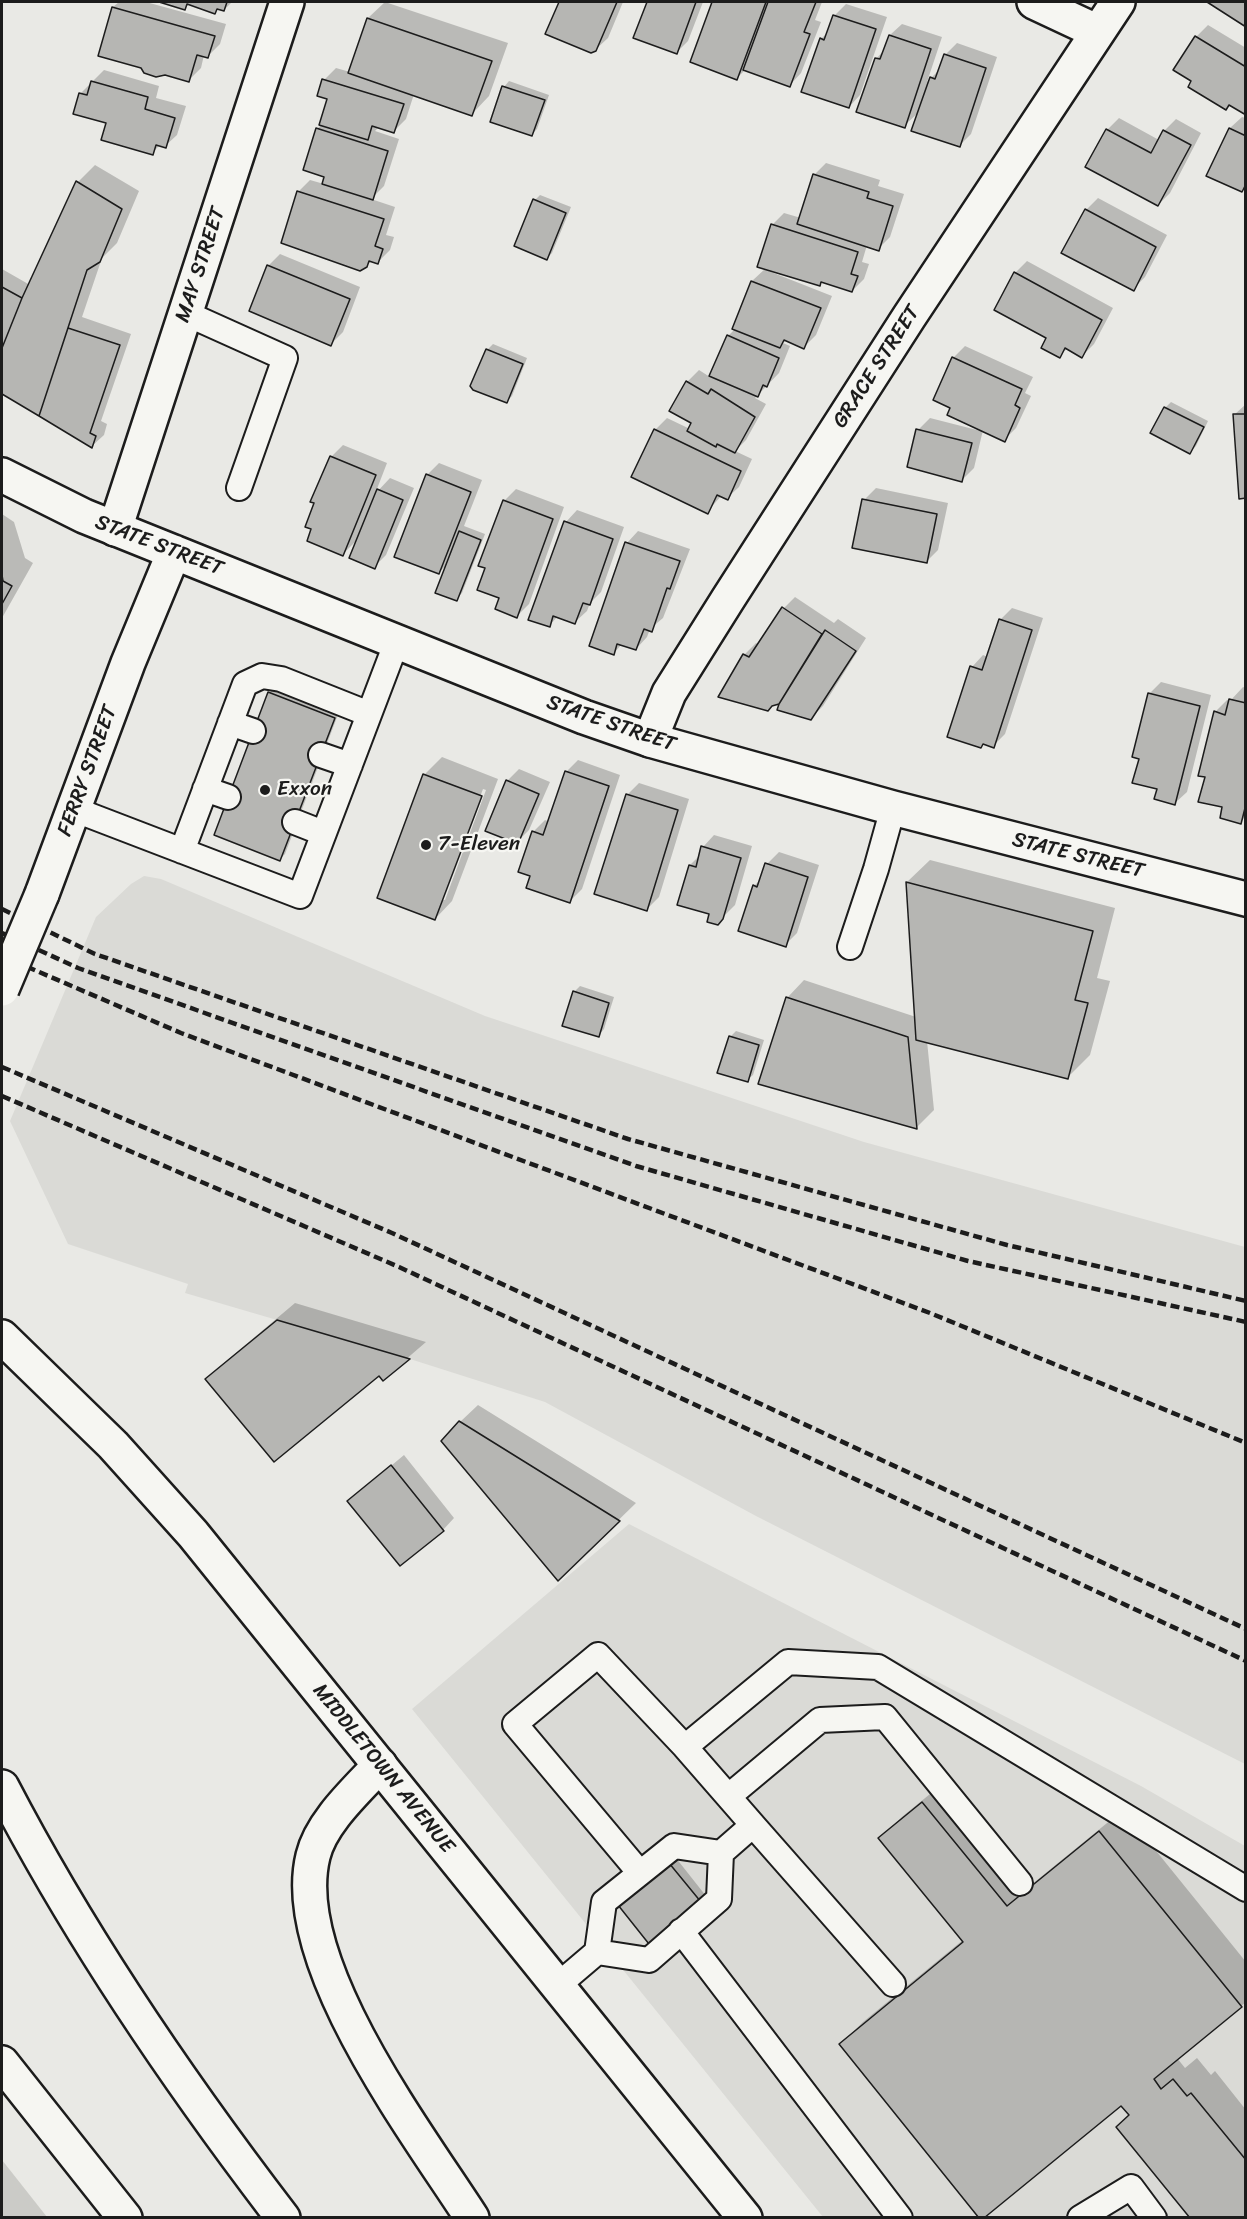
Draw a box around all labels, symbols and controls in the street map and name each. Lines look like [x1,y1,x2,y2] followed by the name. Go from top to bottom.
[170,204,232,326] street label: MAY STREET
[828,301,926,433] street label: GRACE STREET
[91,510,227,582] street label: STATE STREET
[543,690,679,758] street label: STATE STREET
[53,702,123,840] street label: FERRY STREET
[277,777,332,803] place label: Exxon
[258,783,272,797] marker: Exxon
[1009,827,1147,885] street label: STATE STREET
[438,832,520,858] place label: 7-Eleven
[419,838,433,852] marker: 7-Eleven
[307,1679,459,1859] street label: MIDDLETOWN AVENUE

